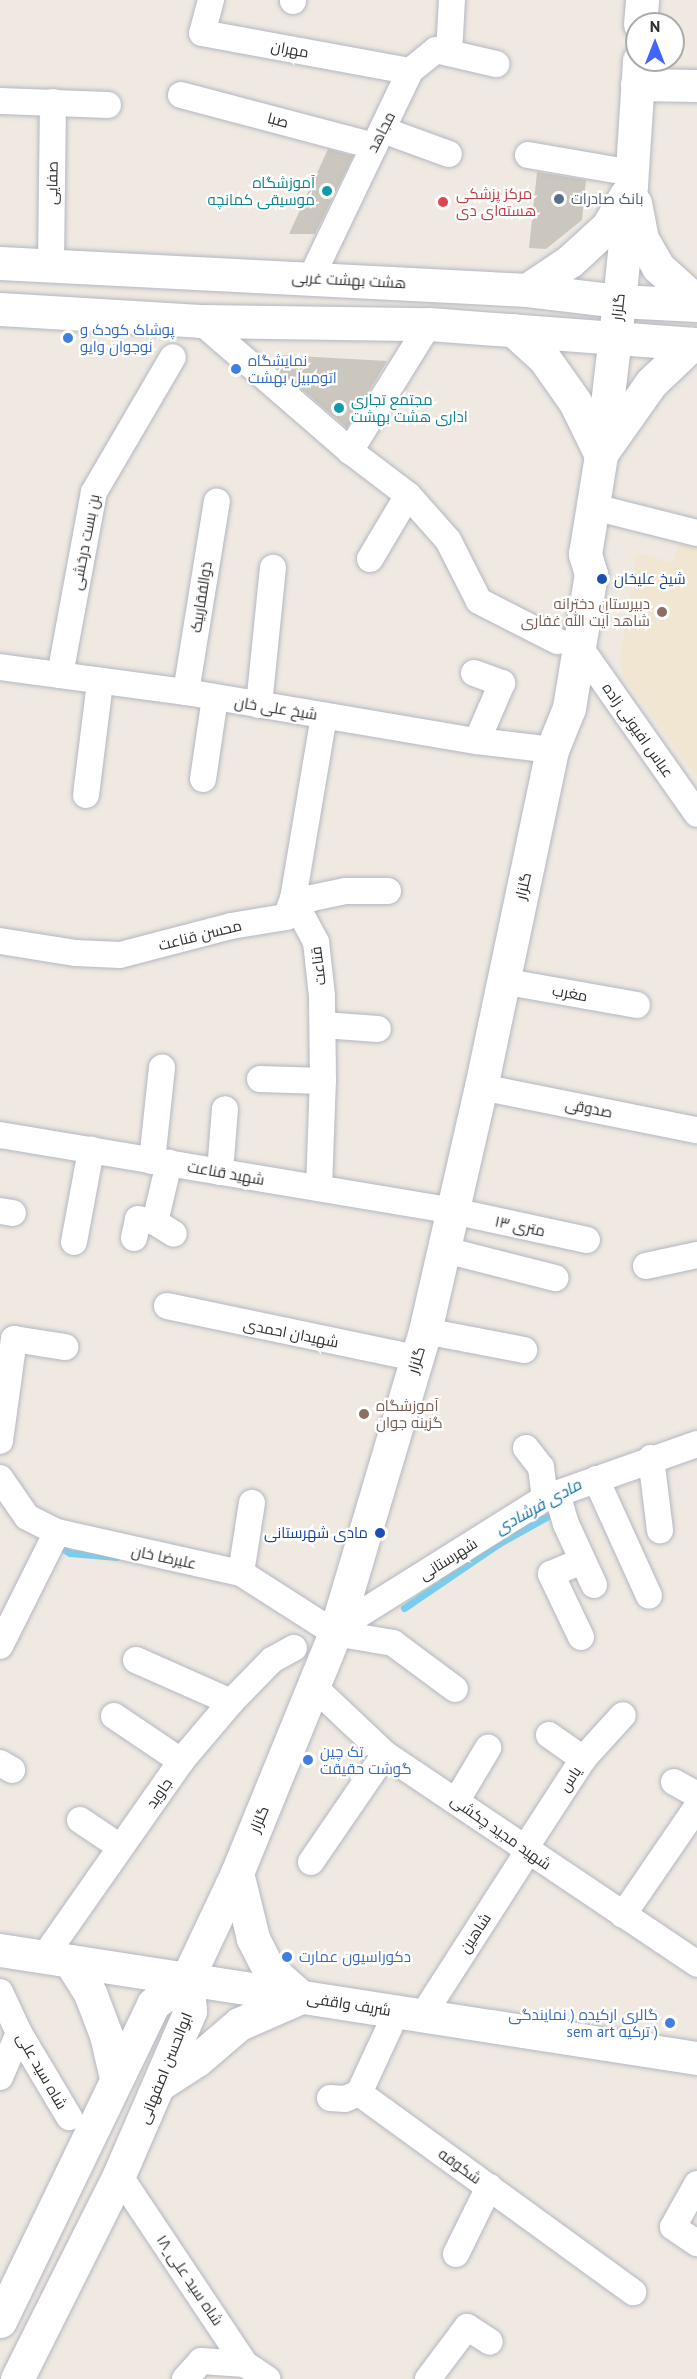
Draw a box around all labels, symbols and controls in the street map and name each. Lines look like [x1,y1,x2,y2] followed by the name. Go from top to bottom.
[625,12,685,72] north arrow
[650,16,660,36] text: N
[270,37,310,61] street label: مهران
[265,109,291,131] street label: صبا
[363,109,399,155] street label: مجاهد
[43,161,61,205] street label: صفایی
[207,173,315,208] place label: آموزشگاه موسیقی کمانچه
[320,184,334,198] marker: آموزشگاه موسیقی کمانچه
[456,184,536,219] place label: مرکز پزشکی هسته‌ای دی
[571,190,643,208] place label: بانک صادرات
[552,192,566,206] marker: بانک صادرات
[434,193,452,211] marker: مرکز پزشکی هسته‌ای دی
[291,268,407,292] street label: هشت بهشت غربی
[608,293,628,321] street label: گلزار
[80,320,174,355] place label: پوشاک کودک و نوجوان وایو
[61,331,75,345] marker: پوشاک کودک و نوجوان وایو
[248,351,337,386] place label: نمایشگاه اتومبیل بهشت
[229,362,243,376] marker: نمایشگاه اتومبیل بهشت
[351,390,468,425] place label: مجتمع تجاری اداری هشت بهشت
[332,401,346,415] marker: مجتمع تجاری اداری هشت بهشت
[67,493,103,591] street label: بن بست درخشی
[186,560,216,634] street label: ذوالفقاربیک
[614,570,686,588] place label: شیخ علیخان
[595,572,609,586] marker: شیخ علیخان
[521,594,650,629] place label: دبیرستان دخترانه شاهد آیت الله غفاری
[655,605,669,619] marker: دبیرستان دخترانه شاهد آیت الله غفاری
[599,679,677,781] street label: عباس افیونی زاده
[233,693,319,723] street label: شیخ علی خان
[511,871,535,901] street label: گلزار
[157,916,243,954] street label: محسن قناعت
[307,946,329,986] street label: قناعت
[551,981,589,1005] street label: مغرب
[564,1095,614,1121] street label: صدوقی
[186,1157,266,1189] street label: شهید قناعت
[493,1212,547,1240] street label: ۱۳ متری
[242,1315,340,1351] street label: شهیدان احمدی
[403,1344,429,1376] street label: گلزار
[376,1396,443,1431] place label: آموزشگاه گزینه جوان
[357,1407,371,1421] marker: آموزشگاه گزینه جوان
[491,1474,585,1538] water label: مادی فرشادی
[264,1524,368,1542] place label: مادی شهرستانی
[373,1526,387,1540] marker: مادی شهرستانی
[416,1534,480,1584] street label: شهرستانی
[130,1541,198,1573] street label: علیرضا خان
[320,1742,412,1777] place label: تک چین گوشت حقیقت
[301,1753,315,1767] marker: تک چین گوشت حقیقت
[555,1763,585,1795] street label: یاس
[142,1774,176,1812] street label: جاوید
[447,1791,555,1873] street label: شهید مجید چکشی
[245,1803,273,1835] street label: گلزار
[456,1910,494,1956] street label: شاهین
[299,1948,411,1966] place label: دکوراسیون عمارت
[280,1950,294,1964] marker: دکوراسیون عمارت
[306,1988,392,2020] street label: شریف واقفی
[508,2005,658,2040] place label: گالری ارکیده ( نمایندگی sem art ترکیه )
[134,2010,196,2126] street label: ابوالحسن اصفهانی
[663,2016,677,2030] marker: گالری ارکیده ( نمایندگی sem art ترکیه )
[13,2030,71,2112] street label: شاه سید علی
[435,2144,485,2188] street label: شکوفه
[153,2231,227,2329] street label: ۱۸_شاه سید علی

